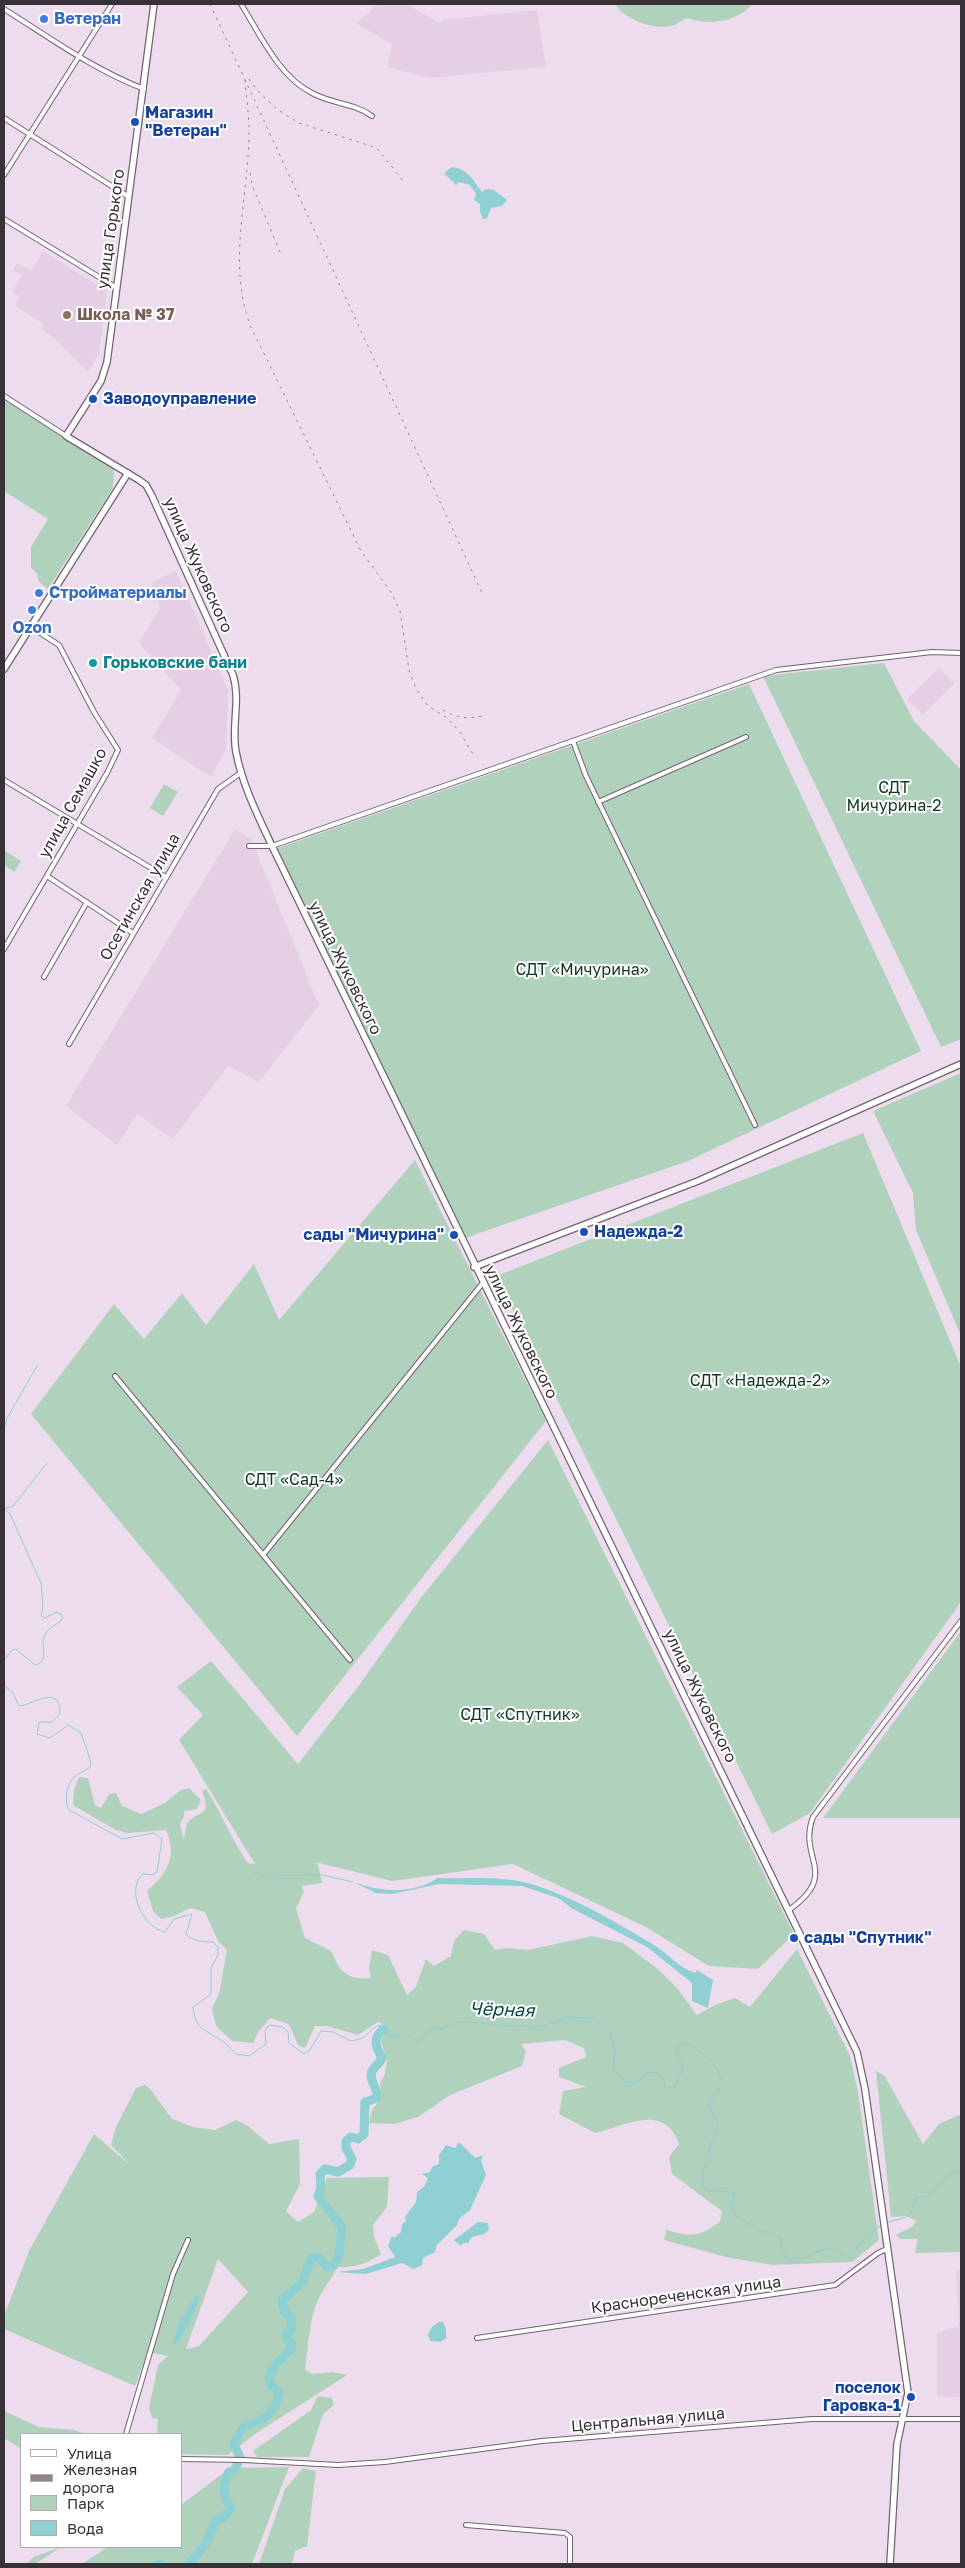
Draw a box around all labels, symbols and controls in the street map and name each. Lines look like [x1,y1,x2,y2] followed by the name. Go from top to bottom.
[54,9,121,29] place label: Ветеран
[38,13,50,25] marker: Ветеран
[145,103,227,141] place label: Магазин "Ветеран"
[129,116,141,128] marker: Магазин "Ветеран"
[93,168,129,290] street label: улица Горького
[77,305,174,325] place label: Школа № 37
[61,309,73,321] marker: Школа № 37
[103,389,257,409] place label: Заводоуправление
[87,393,99,405] marker: Заводоуправление
[160,494,236,636] street label: улица Жуковского
[49,583,187,603] place label: Стройматериалы
[33,587,45,599] marker: Стройматериалы
[26,604,38,616] marker: Ozon
[12,618,52,638] place label: Ozon
[103,653,247,673] place label: Горьковские бани
[87,657,99,669] marker: Горьковские бани
[35,745,111,861] street label: улица Семашко
[846,778,942,816] park label: СДТ Мичурина-2
[96,830,184,964] street label: Осетинская улица
[304,898,386,1038] street label: улица Жуковского
[515,960,649,980] park label: СДТ «Мичурина»
[594,1222,683,1242] place label: Надежда-2
[303,1225,444,1245] place label: сады "Мичурина"
[578,1226,590,1238] marker: Надежда-2
[448,1229,460,1241] marker: сады "Мичурина"
[480,1262,562,1402] street label: улица Жуковского
[690,1371,830,1391] park label: СДТ «Надежда-2»
[245,1470,343,1490] park label: СДТ «Сад-4»
[659,1626,741,1766] street label: улица Жуковского
[460,1705,580,1725] park label: СДТ «Спутник»
[804,1928,932,1948] place label: сады "Спутник"
[788,1932,800,1944] marker: сады "Спутник"
[469,1998,535,2022] water label: Чёрная
[590,2272,782,2318] street label: Краснореченская улица
[823,2378,901,2416] place label: поселок Гаровка-1
[905,2391,917,2403] marker: поселок Гаровка-1
[570,2404,726,2436] street label: Центральная улица
[20,2433,182,2548] legend
[67,2444,112,2462] text: Улица
[63,2460,137,2496] text: Железная дорога
[67,2494,105,2512] text: Парк
[67,2519,104,2537] text: Вода

